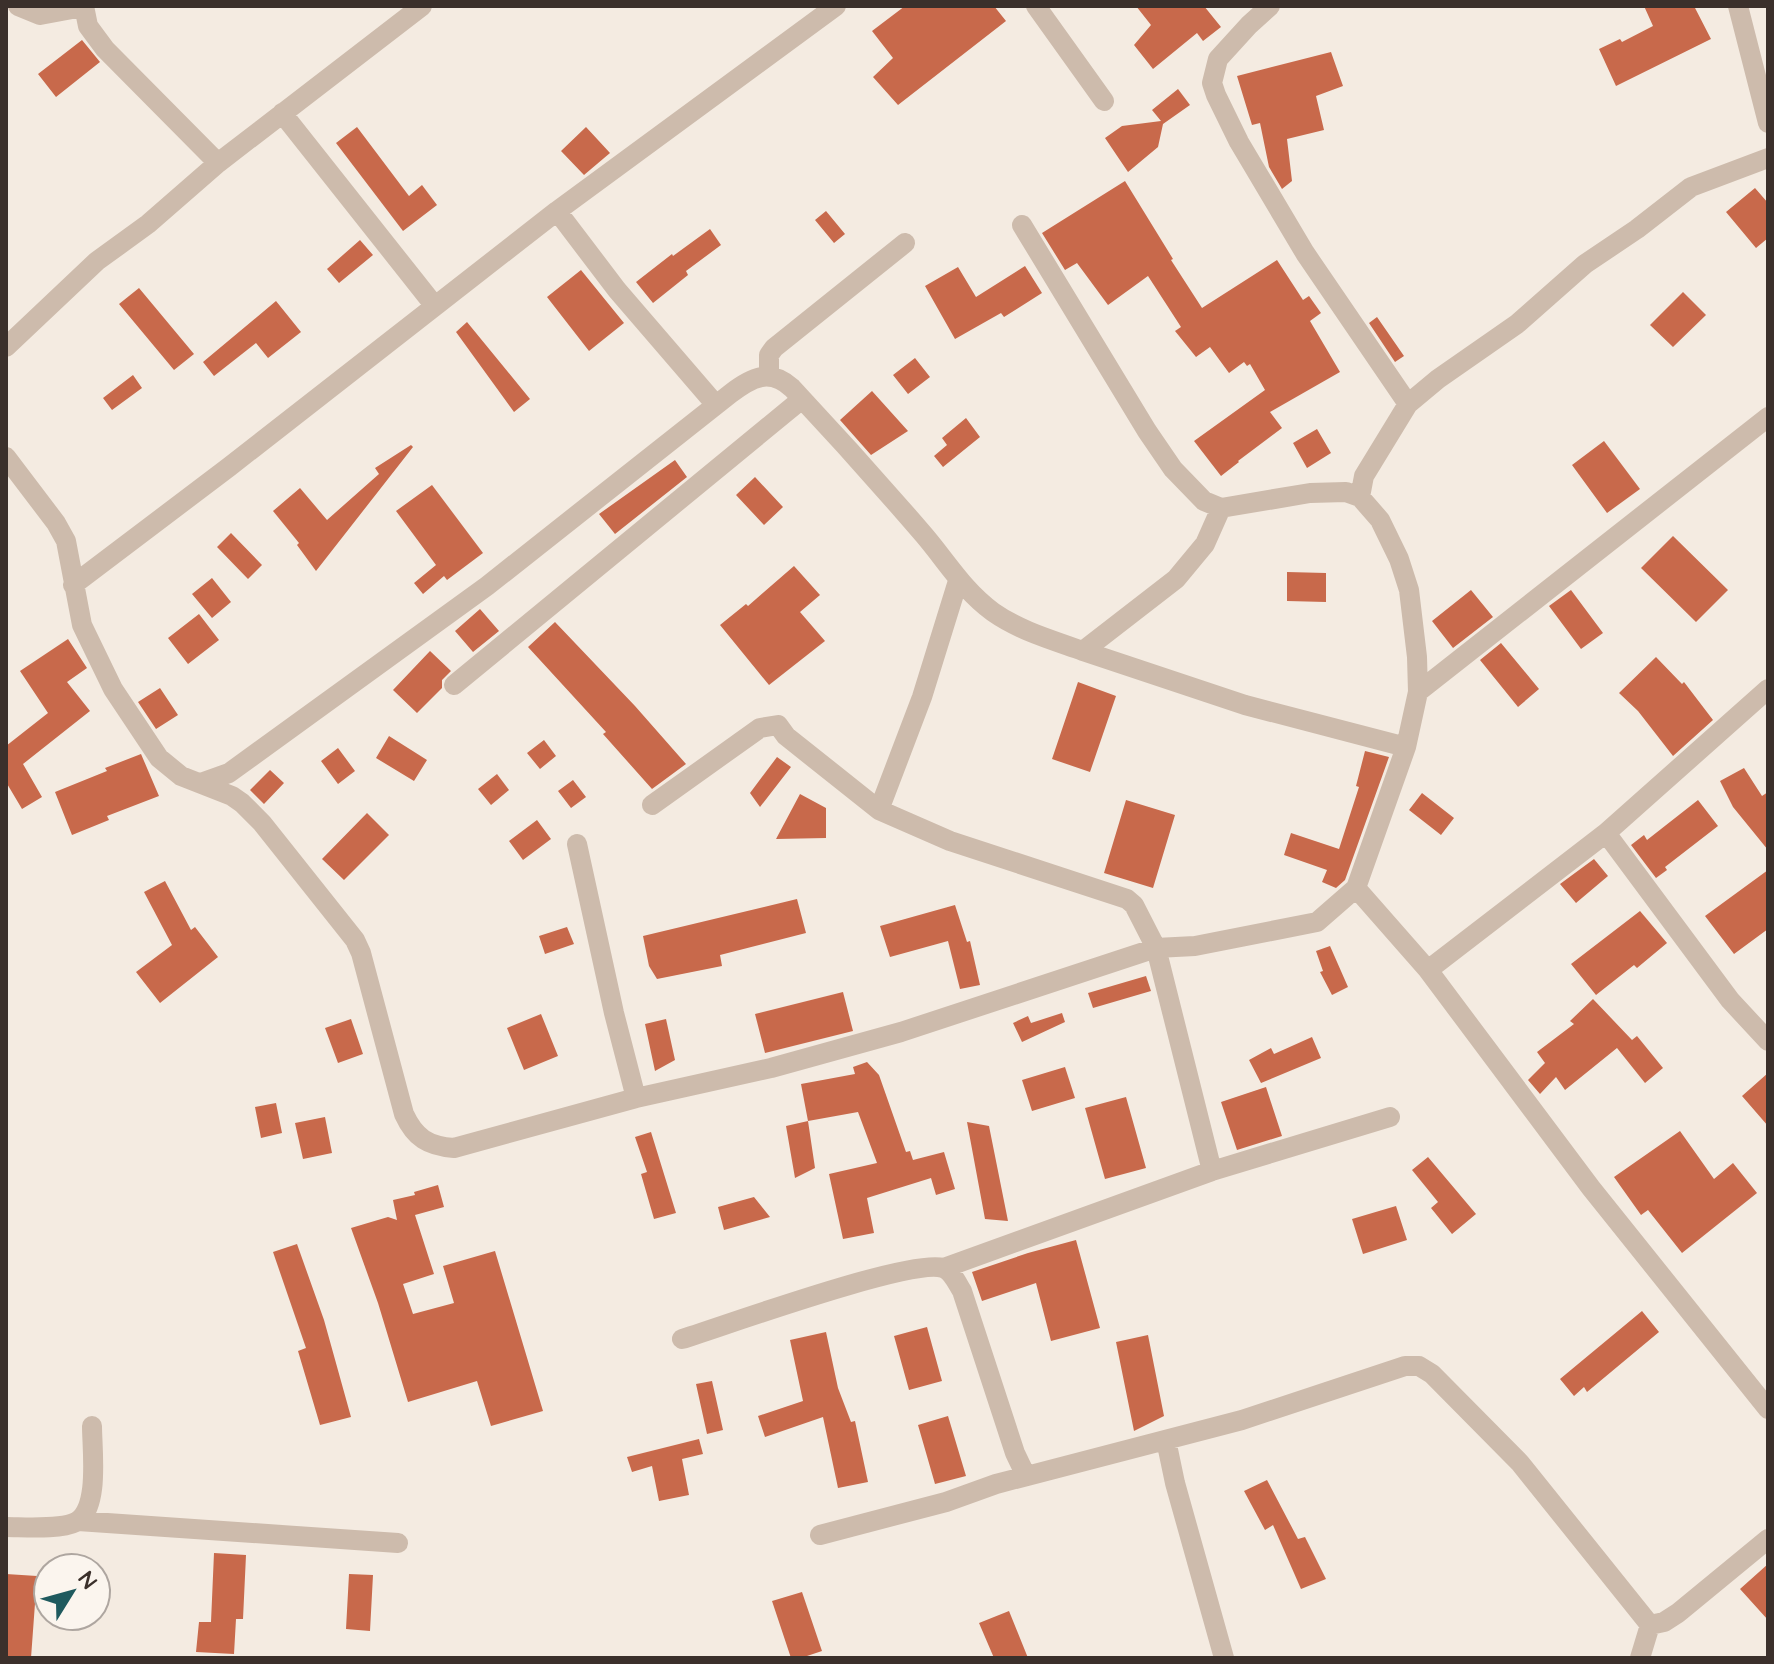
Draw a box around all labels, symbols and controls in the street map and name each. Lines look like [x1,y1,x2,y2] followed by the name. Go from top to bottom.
[32,1552,112,1632] north arrow
[72,1565,104,1595] text: N

